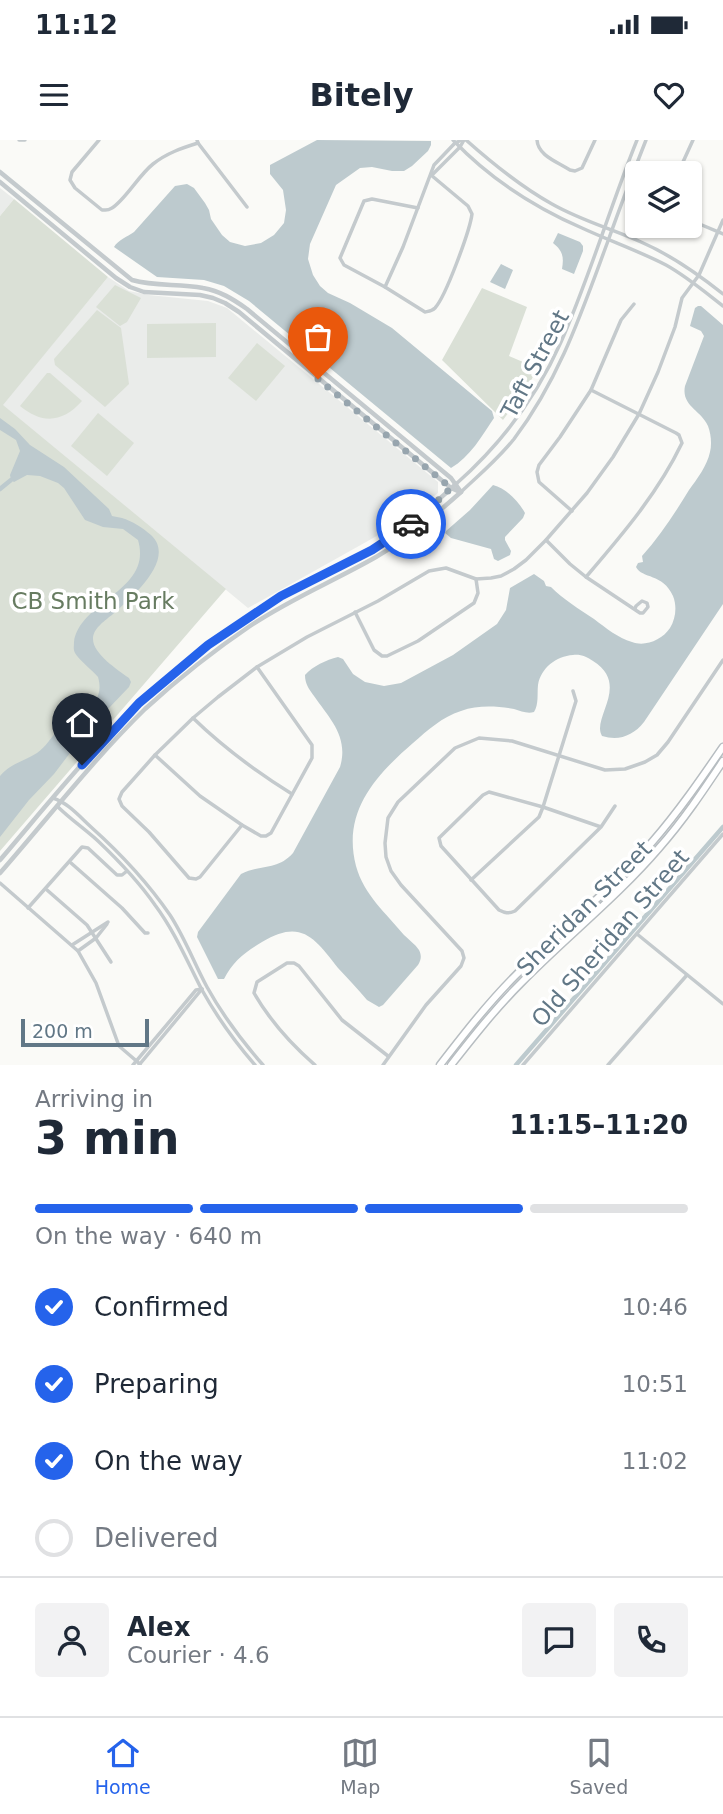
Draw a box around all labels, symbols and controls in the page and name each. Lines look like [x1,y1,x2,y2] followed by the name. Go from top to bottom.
[35,10,118,40] text: 11:12
[35,76,73,114] icon: menu
[309,76,414,114] text: Bitely
[650,76,688,114] icon: heart
[625,161,702,238] map controls
[625,161,702,238] button: layers
[495,306,574,423] street label: Taft Street
[288,307,348,379] pin
[299,318,337,356] icon: bag
[376,489,446,559] courier
[392,505,430,543] icon: car
[11,588,175,614] park label: CB Smith Park
[52,693,112,765] pin
[63,704,101,742] icon: home
[511,835,657,981] street label: Sheridan Street
[526,844,694,1032] street label: Old Sheridan Street
[21,1016,149,1048] scale bar
[32,1020,93,1042] text: 200 m
[35,1086,153,1112] text: Arriving in
[509,1110,688,1140] text: 11:15–11:20
[35,1111,179,1165] text: 3 min
[35,1223,262,1249] text: On the way · 640 m
[35,1288,73,1326] icon: check
[94,1292,229,1322] text: Confirmed
[622,1294,688,1320] text: 10:46
[35,1365,73,1403] icon: check
[94,1369,219,1399] text: Preparing
[622,1371,688,1397] text: 10:51
[35,1442,73,1480] icon: check
[94,1446,243,1476] text: On the way
[622,1448,688,1474] text: 11:02
[94,1523,218,1553] text: Delivered
[35,1603,109,1677] button: person
[522,1603,596,1677] button: chat
[614,1603,688,1677] button: phone
[127,1612,190,1642] text: Alex
[127,1642,270,1668] text: Courier · 4.6
[95,1734,151,1798] tab: Home
[340,1734,380,1798] tab: Map
[570,1734,628,1798] tab: Saved

